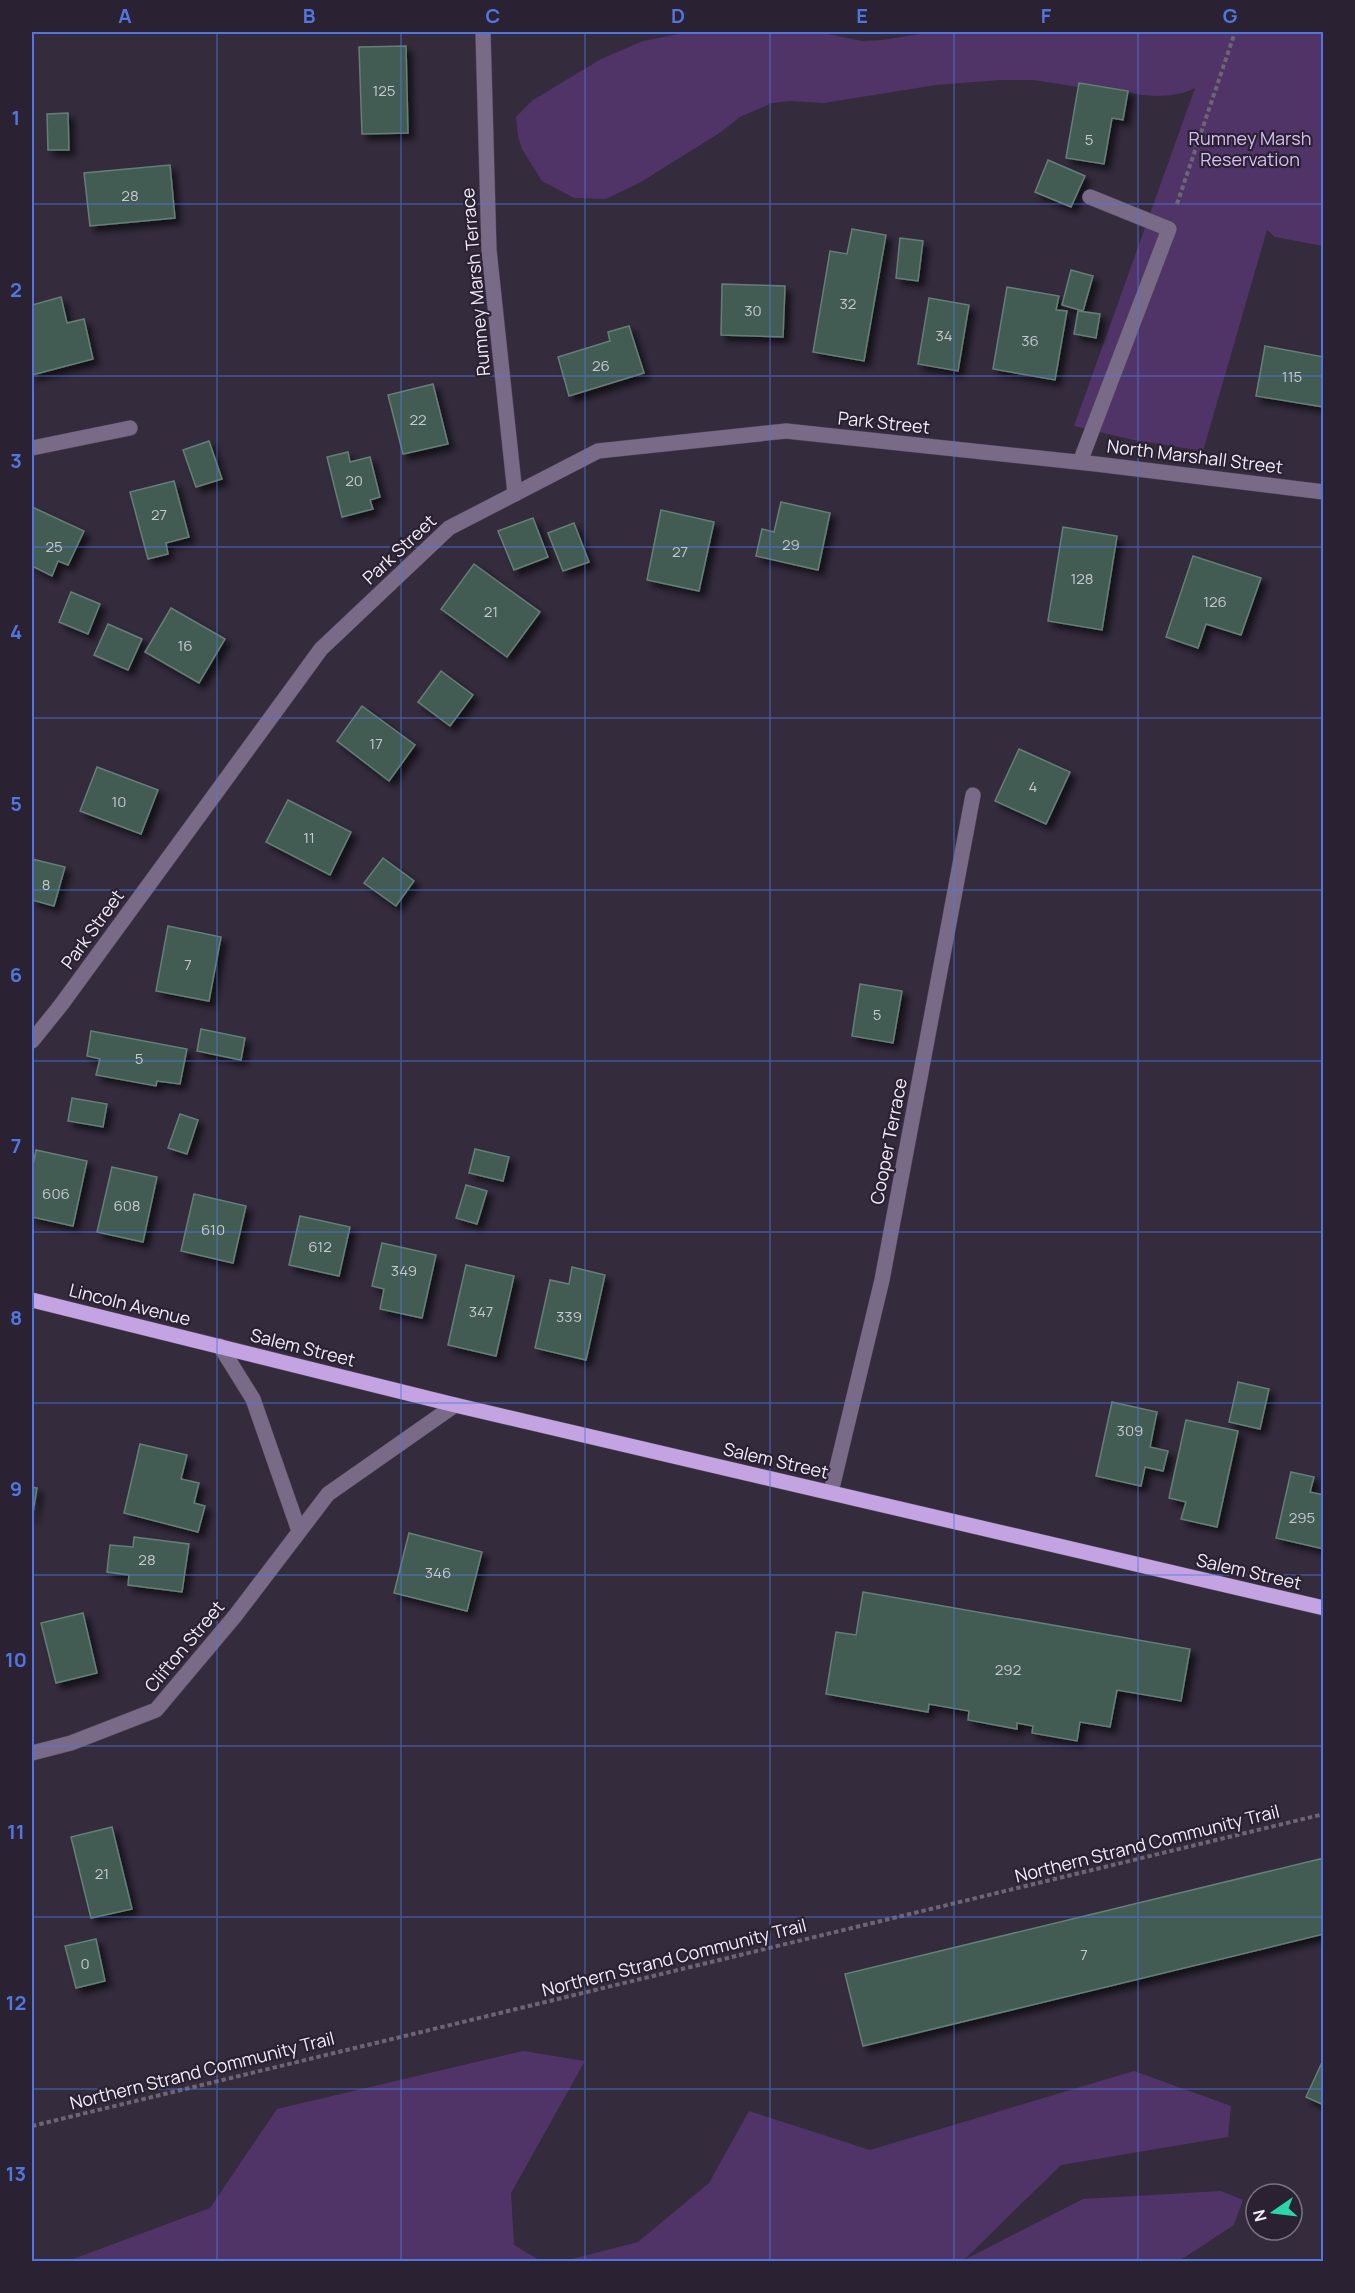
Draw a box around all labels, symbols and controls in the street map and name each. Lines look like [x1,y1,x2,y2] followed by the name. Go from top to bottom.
[118,2,132,29] text: A
[303,2,316,29] text: B
[486,2,500,29] text: C
[671,2,685,29] text: D
[856,2,868,29] text: E
[1041,2,1052,29] text: F
[1223,2,1238,29] text: G
[372,80,396,101] house number: 125
[12,104,20,131] text: 1
[1189,126,1311,171] park label: Rumney Marsh Reservation
[1085,129,1093,150] house number: 5
[121,185,139,206] house number: 28
[455,187,495,377] street label: Rumney Marsh Terrace
[10,276,22,303] text: 2
[840,293,856,314] house number: 32
[744,300,762,321] house number: 30
[935,325,953,346] house number: 34
[1021,330,1039,351] house number: 36
[592,355,610,376] house number: 26
[1282,366,1302,387] house number: 115
[837,405,931,439] street label: Park Street
[409,409,427,430] house number: 22
[1106,433,1284,479] street label: North Marshall Street
[10,447,22,474] text: 3
[345,470,363,491] house number: 20
[151,504,167,525] house number: 27
[357,509,441,589] street label: Park Street
[782,534,800,555] house number: 29
[45,536,63,557] house number: 25
[672,541,688,562] house number: 27
[1070,568,1094,589] house number: 128
[1203,591,1227,612] house number: 126
[484,601,498,622] house number: 21
[10,618,22,645] text: 4
[177,635,193,656] house number: 16
[369,733,383,754] house number: 17
[1029,776,1038,797] house number: 4
[10,790,22,817] text: 5
[112,791,127,812] house number: 10
[303,827,315,848] house number: 11
[42,874,50,895] house number: 8
[55,885,129,973] street label: Park Street
[184,954,192,975] house number: 7
[10,961,22,988] text: 6
[873,1004,881,1025] house number: 5
[135,1048,143,1069] house number: 5
[864,1076,912,1206] street label: Cooper Terrace
[11,1132,21,1159] text: 7
[42,1183,70,1204] house number: 606
[113,1195,141,1216] house number: 608
[201,1219,225,1240] house number: 610
[308,1236,332,1257] house number: 612
[391,1260,417,1281] house number: 349
[67,1277,193,1331] street label: Lincoln Avenue
[469,1301,493,1322] house number: 347
[10,1304,22,1331] text: 8
[556,1306,582,1327] house number: 339
[248,1322,358,1372] street label: Salem Street
[1117,1420,1143,1441] house number: 309
[721,1436,831,1484] street label: Salem Street
[10,1475,22,1502] text: 9
[1289,1507,1315,1528] house number: 295
[1194,1547,1304,1595] street label: Salem Street
[138,1549,156,1570] house number: 28
[425,1562,451,1583] house number: 346
[139,1595,229,1697] street label: Clifton Street
[5,1646,27,1673] text: 10
[995,1659,1021,1680] house number: 292
[1012,1798,1282,1888] street label: Northern Strand Community Trail
[7,1818,25,1845] text: 11
[95,1863,109,1884] house number: 21
[539,1912,809,2002] street label: Northern Strand Community Trail
[1080,1944,1088,1965] house number: 7
[80,1953,90,1974] house number: 0
[6,1989,26,2016] text: 12
[67,2025,337,2115] street label: Northern Strand Community Trail
[6,2160,26,2187] text: 13
[1244,2182,1304,2242] north arrow
[1247,2207,1272,2224] text: N

